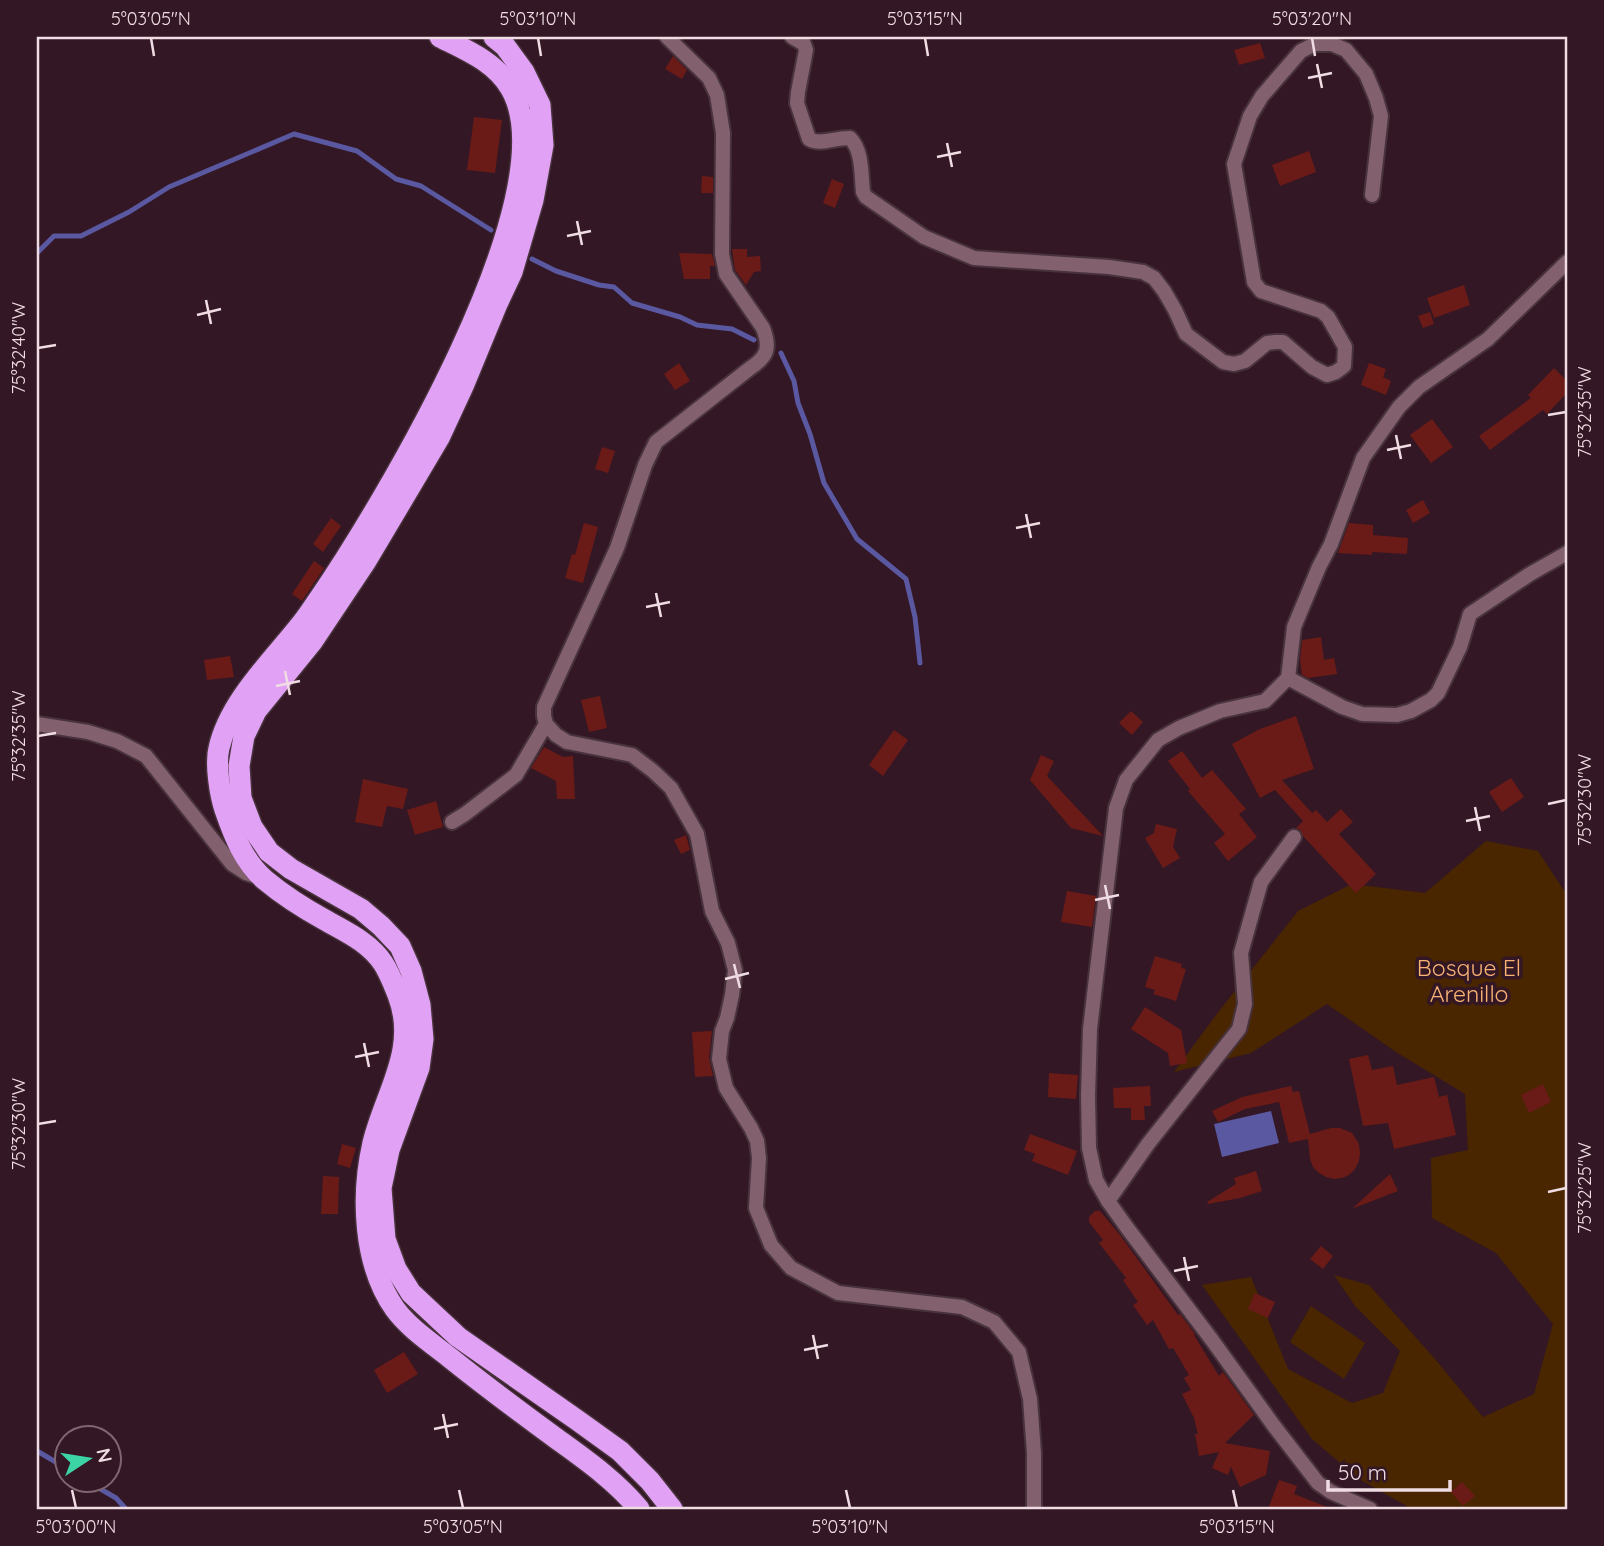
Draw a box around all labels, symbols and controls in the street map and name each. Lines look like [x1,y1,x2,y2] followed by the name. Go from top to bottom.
[111,7,191,30] text: 5°03'05"N
[500,7,576,30] text: 5°03'10"N
[887,7,963,30] text: 5°03'15"N
[1272,7,1352,30] text: 5°03'20"N
[7,302,30,394] text: 75°32'40"W
[1573,366,1596,458] text: 75°32'35"W
[7,690,30,782] text: 75°32'35"W
[1573,754,1596,846] text: 75°32'30"W
[1417,953,1521,1008] park label: Bosque El Arenillo
[7,1078,30,1170] text: 75°32'30"W
[1573,1142,1596,1234] text: 75°32'25"W
[52,1424,122,1494] north arrow
[91,1446,118,1465] text: N
[1328,1448,1450,1492] scale bar
[1338,1459,1387,1485] text: 50 m
[36,1515,116,1538] text: 5°03'00"N
[423,1515,503,1538] text: 5°03'05"N
[812,1515,888,1538] text: 5°03'10"N
[1199,1515,1275,1538] text: 5°03'15"N

